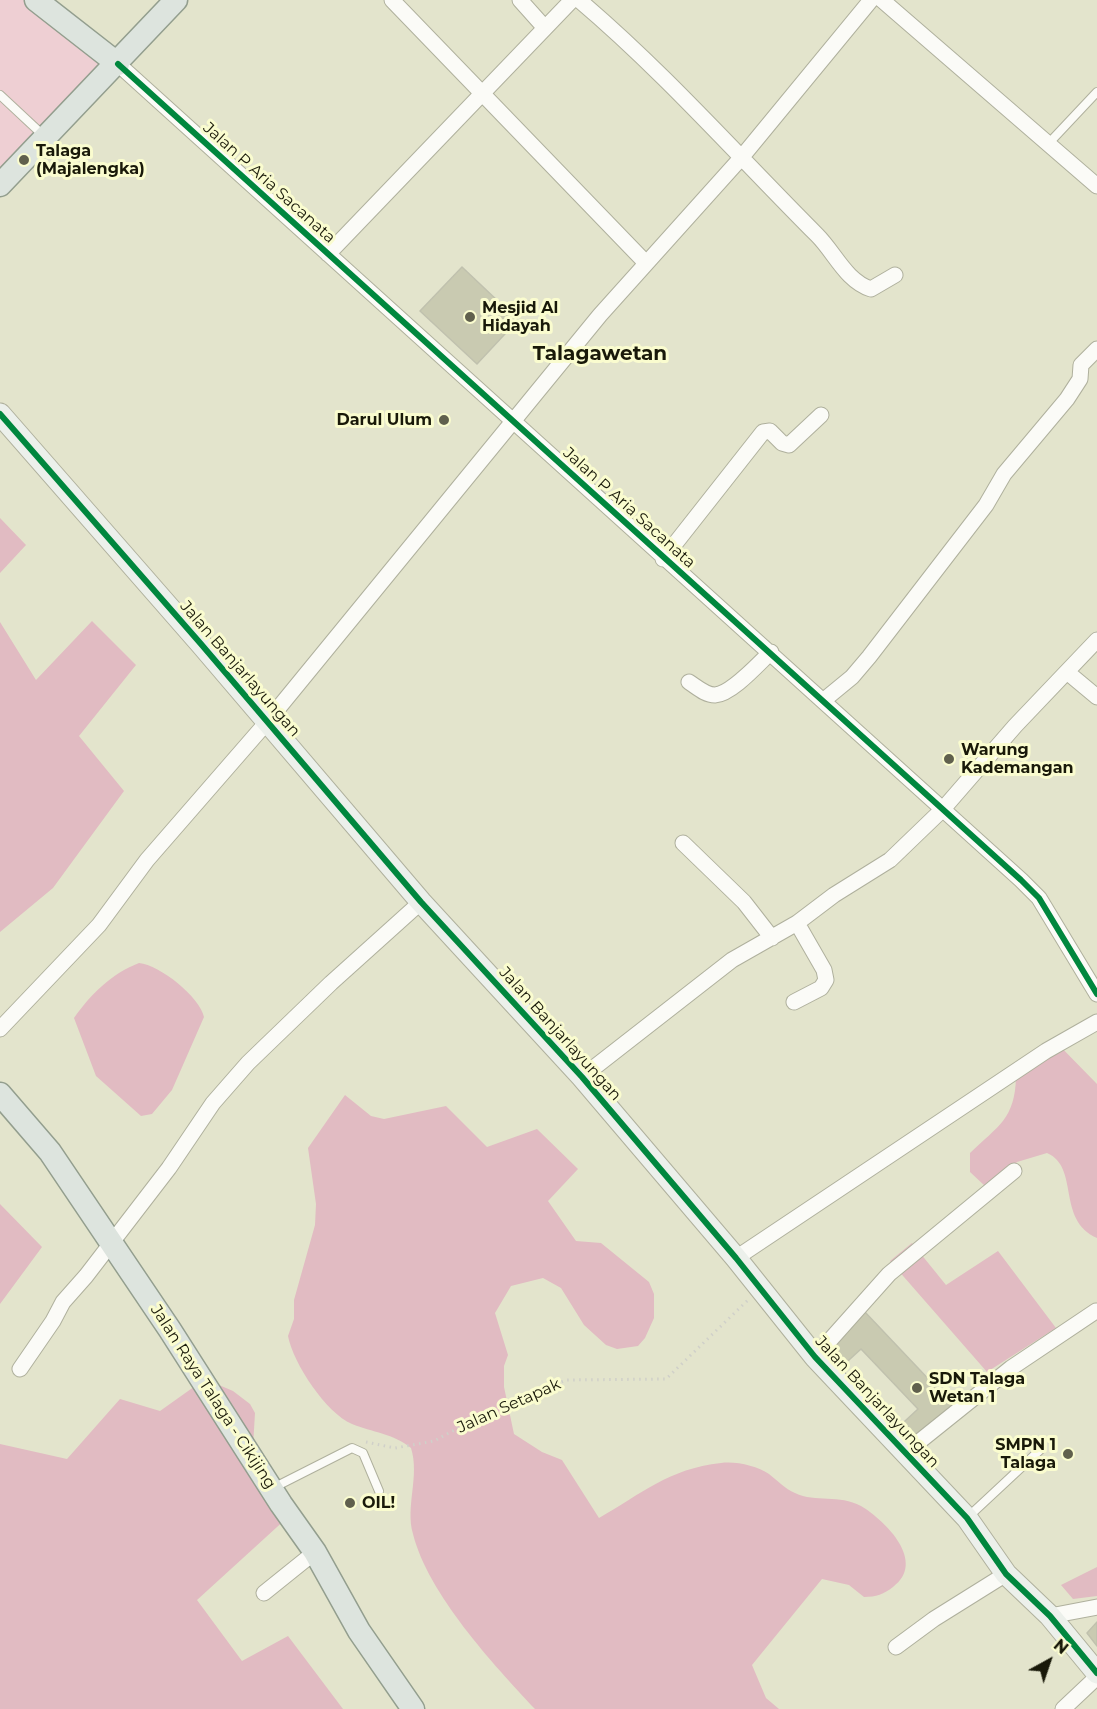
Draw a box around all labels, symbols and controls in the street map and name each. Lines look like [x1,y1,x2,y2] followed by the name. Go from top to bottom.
[199,119,339,247] street label: Jalan P Aria Sacanata
[36,141,145,179] place label: Talaga (Majalengka)
[17,153,31,167] marker: Talaga (Majalengka)
[482,298,558,336] place label: Mesjid Al Hidayah
[463,310,477,324] marker: Mesjid Al Hidayah
[533,342,667,366] district label: Talagawetan
[336,410,432,430] place label: Darul Ulum
[437,413,451,427] marker: Darul Ulum
[559,444,699,572] street label: Jalan P Aria Sacanata
[176,597,304,741] street label: Jalan Banjarlayungan
[961,740,1074,778] place label: Warung Kademangan
[942,752,956,766] marker: Warung Kademangan
[495,963,625,1105] street label: Jalan Banjarlayungan
[146,1301,280,1493] street label: Jalan Raya Talaga - Cikijing
[811,1332,943,1472] street label: Jalan Banjarlayungan
[929,1369,1025,1407] place label: SDN Talaga Wetan 1
[454,1375,564,1437] street label: Jalan Setapak
[910,1381,924,1395] marker: SDN Talaga Wetan 1
[995,1435,1056,1473] place label: SMPN 1 Talaga
[1061,1447,1075,1461] marker: SMPN 1 Talaga
[362,1493,395,1513] place label: OIL!
[343,1496,357,1510] marker: OIL!
[1019,1631,1079,1691] north arrow
[1050,1635,1072,1658] text: N

